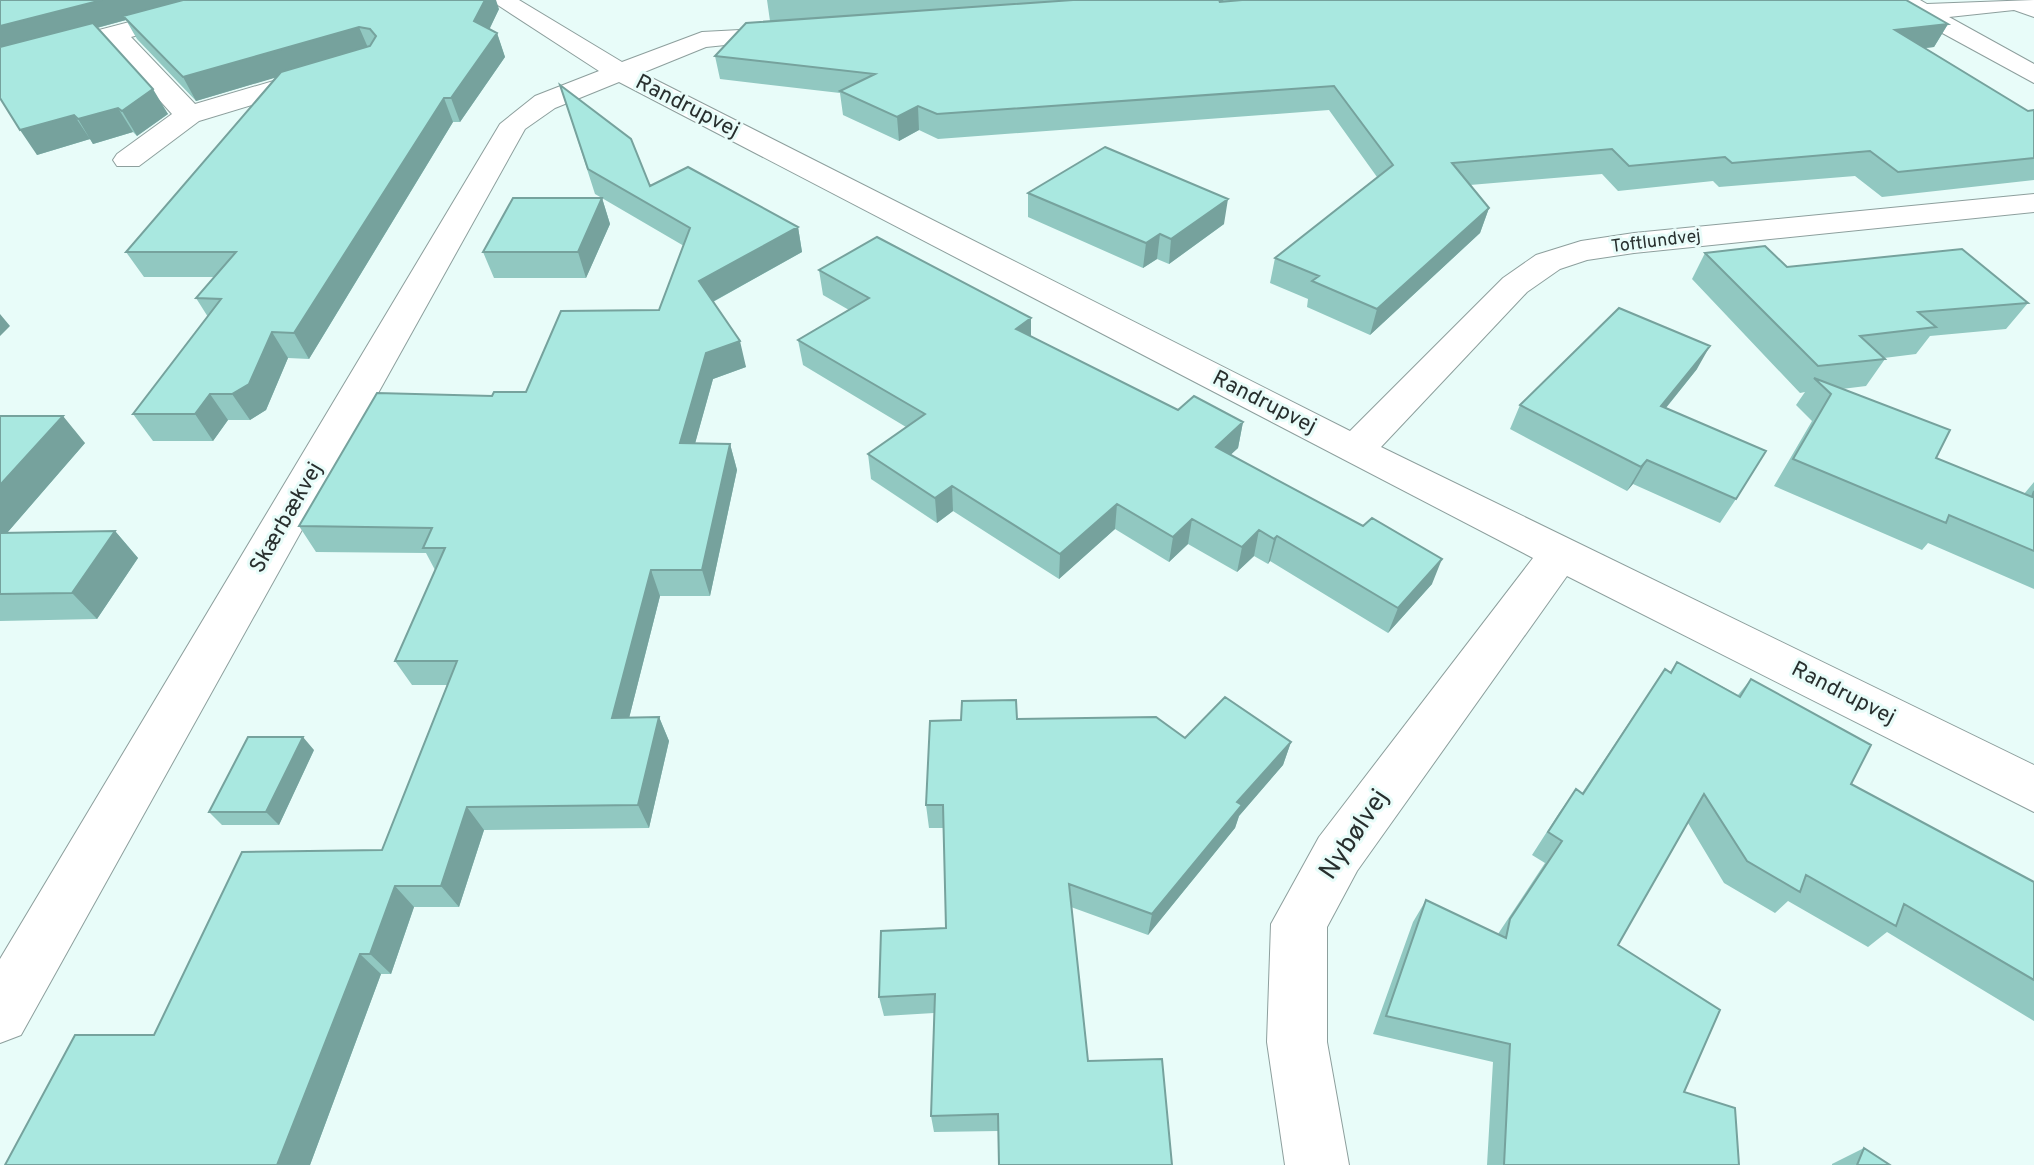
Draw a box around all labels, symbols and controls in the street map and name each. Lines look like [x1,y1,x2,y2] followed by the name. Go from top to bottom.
[630,69,744,145] street label: Randrupvej
[1610,225,1702,259] street label: Toftlundvej
[1207,365,1321,441] street label: Randrupvej
[244,458,330,578] street label: Skærbækvej
[1786,656,1900,732] street label: Randrupvej
[1313,783,1397,887] street label: Nybølvej

